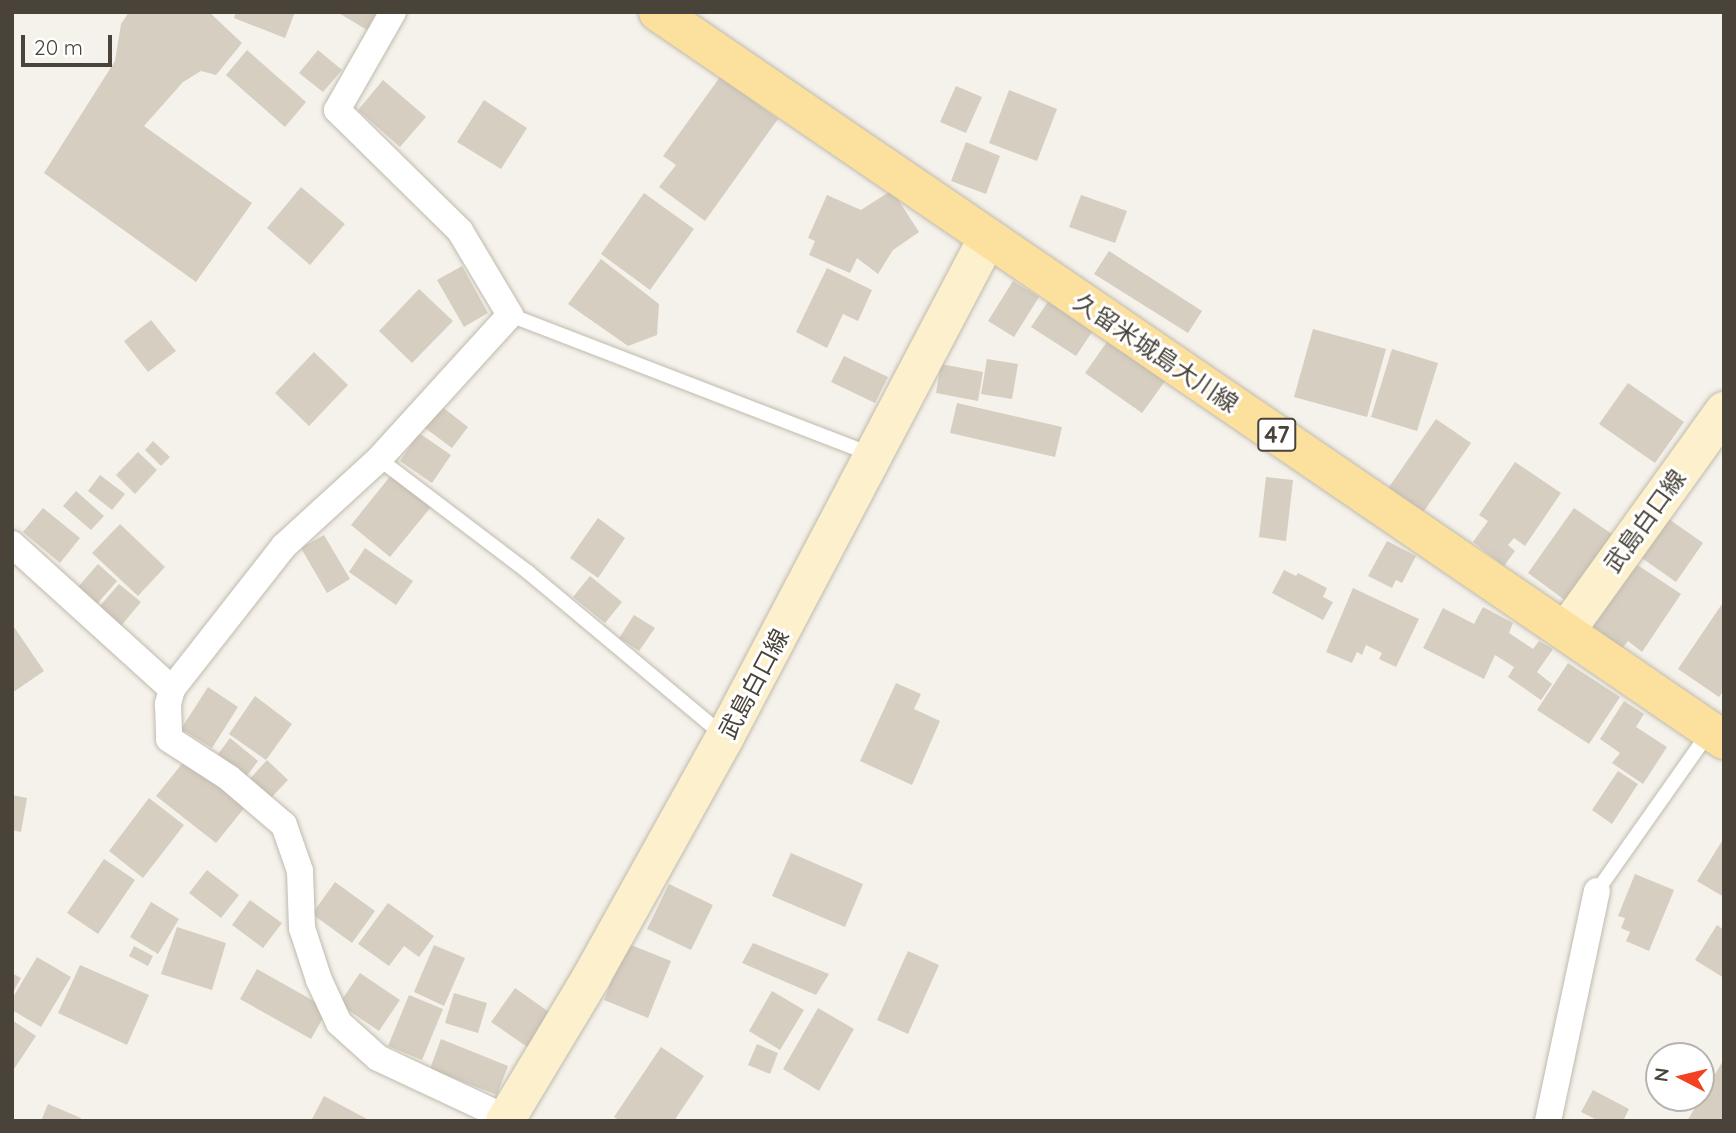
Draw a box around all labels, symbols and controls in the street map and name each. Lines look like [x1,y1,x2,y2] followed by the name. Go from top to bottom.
[24,21,116,65] scale bar
[34,34,83,60] text: 20 m
[1068,287,1244,419] street label: 久留米城島大川線
[1256,416,1298,454] road number: 47
[1598,464,1692,578] street label: 武島白口線
[713,624,795,744] street label: 武島白口線
[1645,1042,1715,1112] north arrow
[1648,1066,1674,1083] text: N

